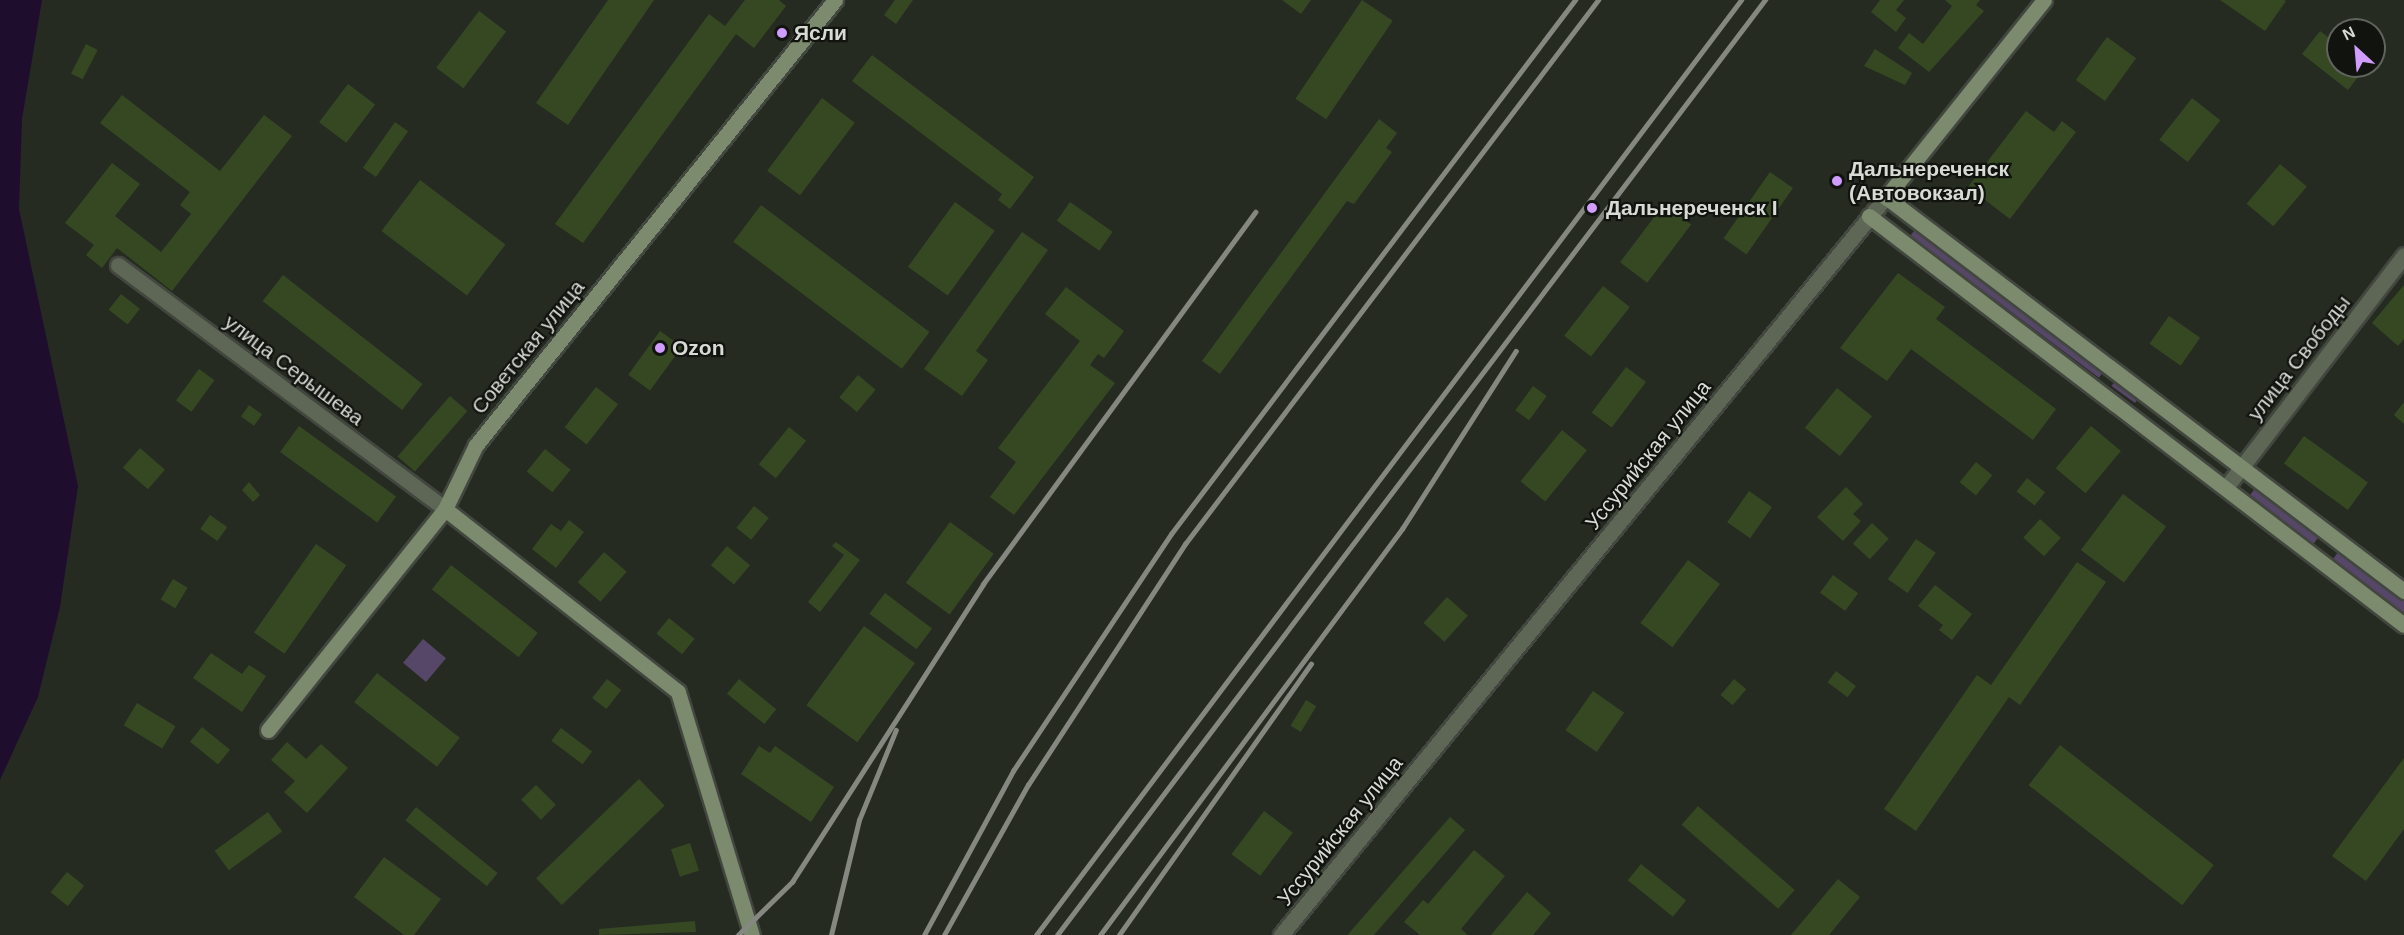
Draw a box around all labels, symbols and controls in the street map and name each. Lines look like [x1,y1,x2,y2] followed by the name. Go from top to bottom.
[2326,18,2386,78] north arrow
[794,20,847,46] place label: Ясли
[2340,23,2358,43] text: N
[775,26,789,40] marker: Ясли
[1849,156,2009,206] place label: Дальнереченск (Автовокзал)
[1830,174,1844,188] marker: Дальнереченск (Автовокзал)
[1606,195,1778,221] place label: Дальнереченск I
[1583,199,1601,217] marker: Дальнереченск I
[466,275,590,419] street label: Советская улица
[2242,290,2356,426] street label: улица Свободы
[219,309,369,431] street label: улица Серышева
[672,335,724,361] place label: Ozon
[653,341,667,355] marker: Ozon
[1580,375,1716,535] street label: Уссурийская улица
[1272,751,1408,911] street label: Уссурийская улица

